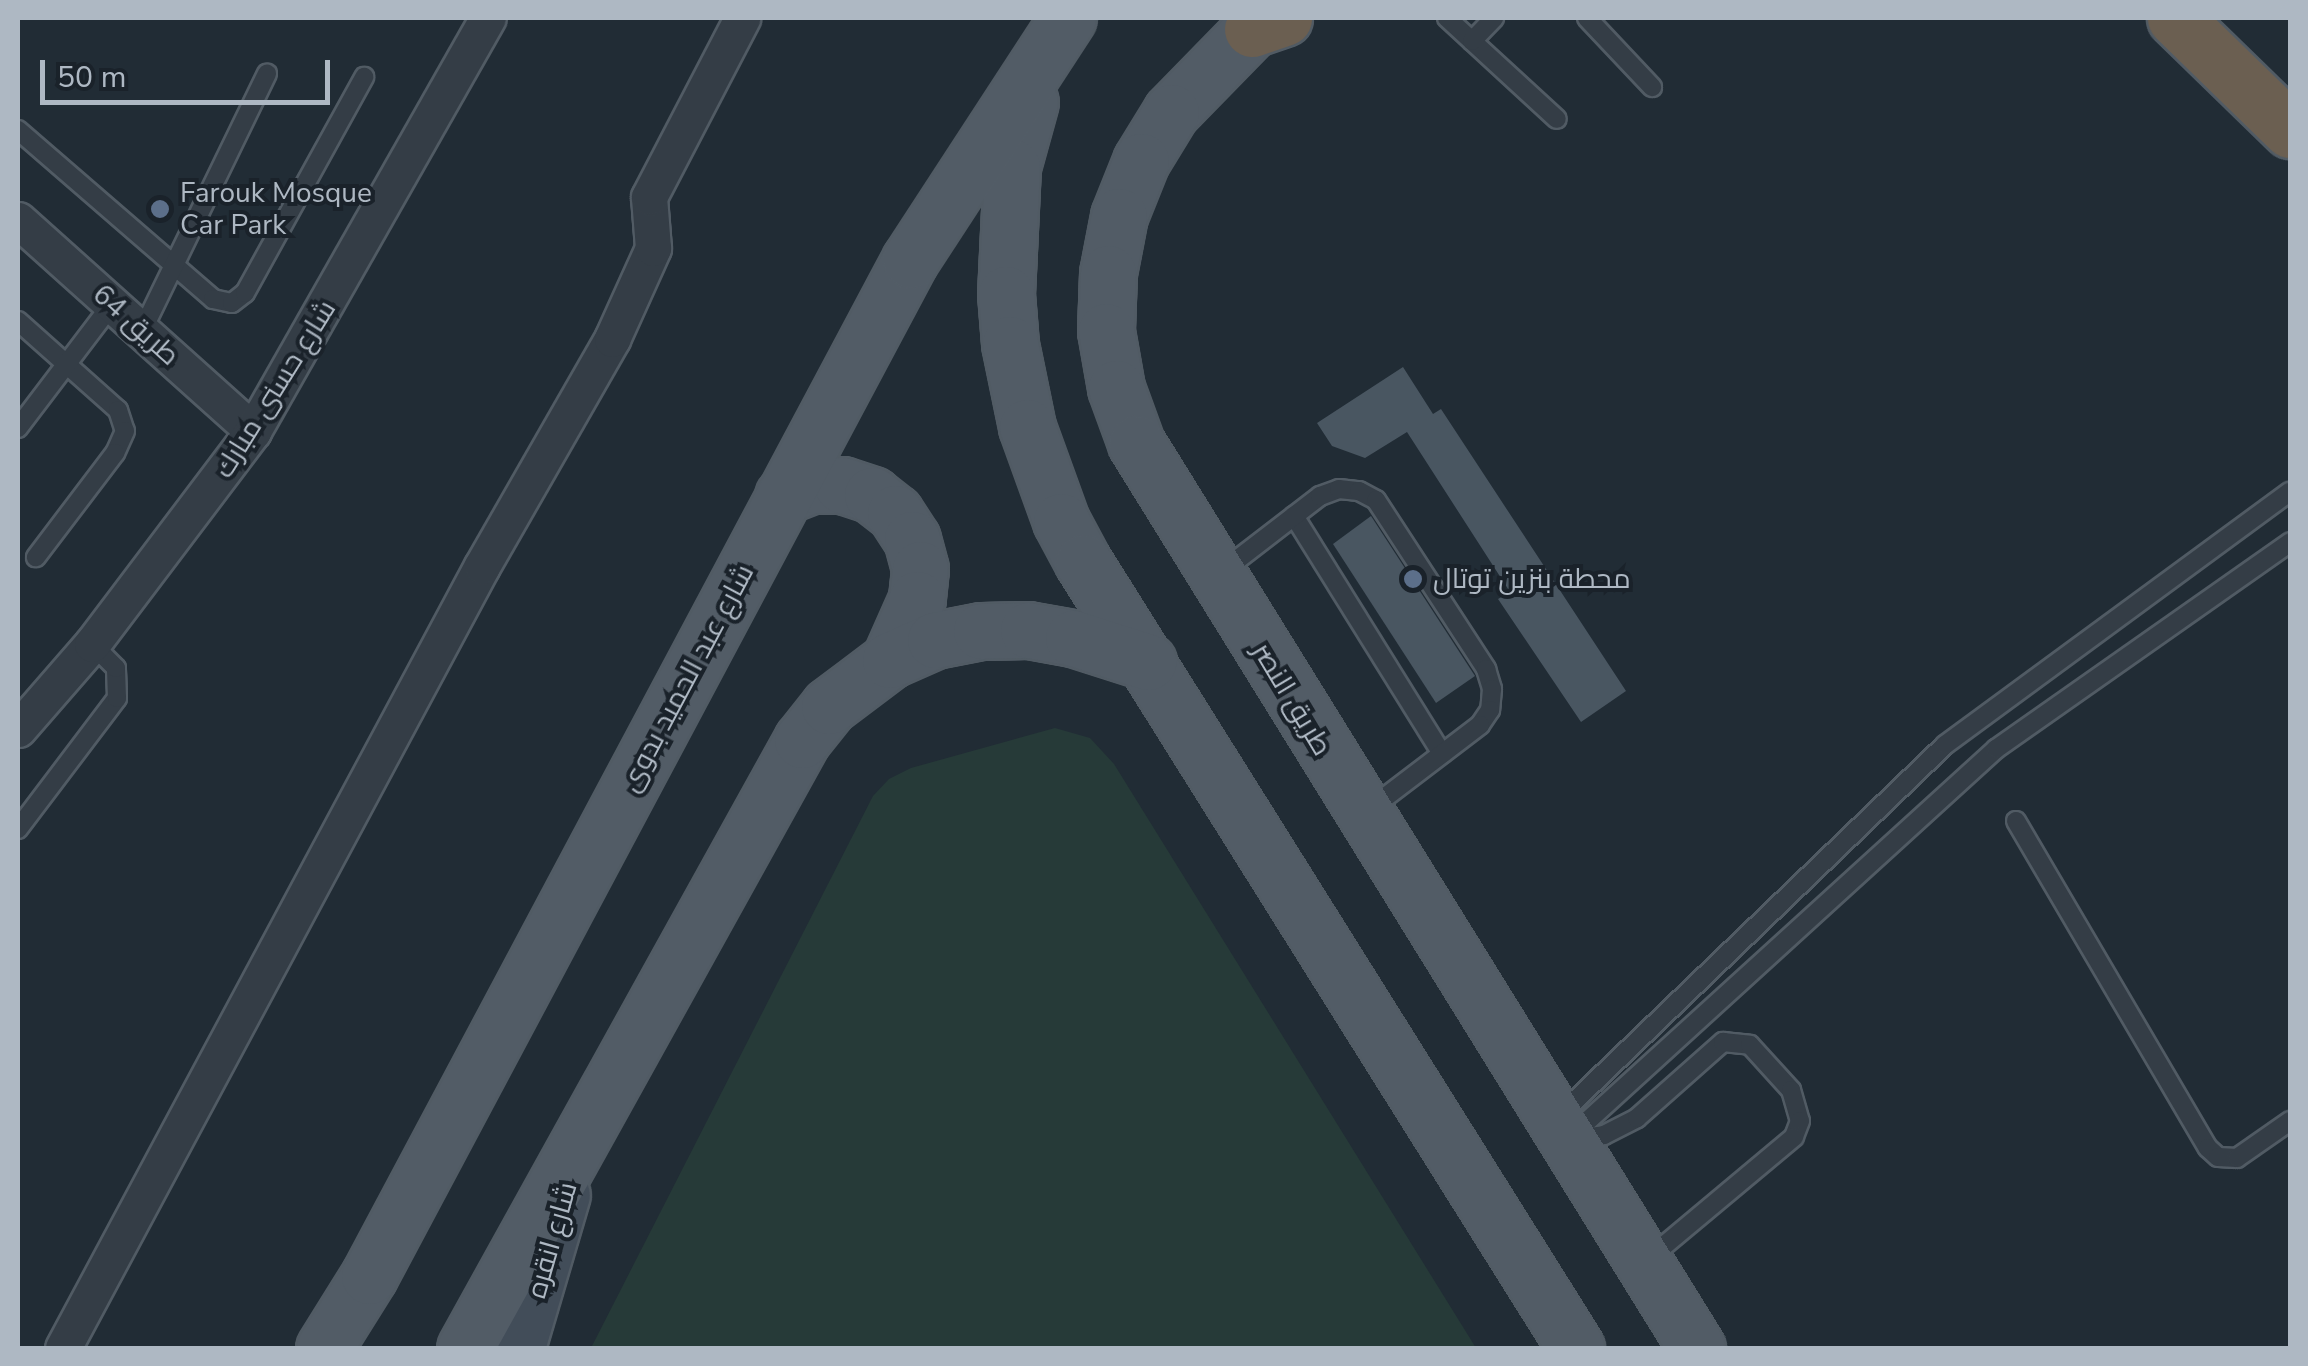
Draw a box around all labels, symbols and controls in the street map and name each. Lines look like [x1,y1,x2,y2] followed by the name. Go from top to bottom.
[45,40,335,102] scale bar
[57,57,126,98] text: 50 m
[180,176,372,242] place label: Farouk Mosque Car Park
[149,198,171,220] marker: Farouk Mosque Car Park
[86,277,186,373] street label: طريق 64
[207,294,343,484] street label: شارع حسنى مبارك
[613,559,761,797] street label: شارع عبد الحميد بدوى
[1433,562,1631,596] place label: محطة بنزين توتال
[1402,568,1424,590] marker: محطة بنزين توتال
[1245,636,1339,762] street label: طريق النصر
[519,1178,585,1302] street label: شارع انقره

